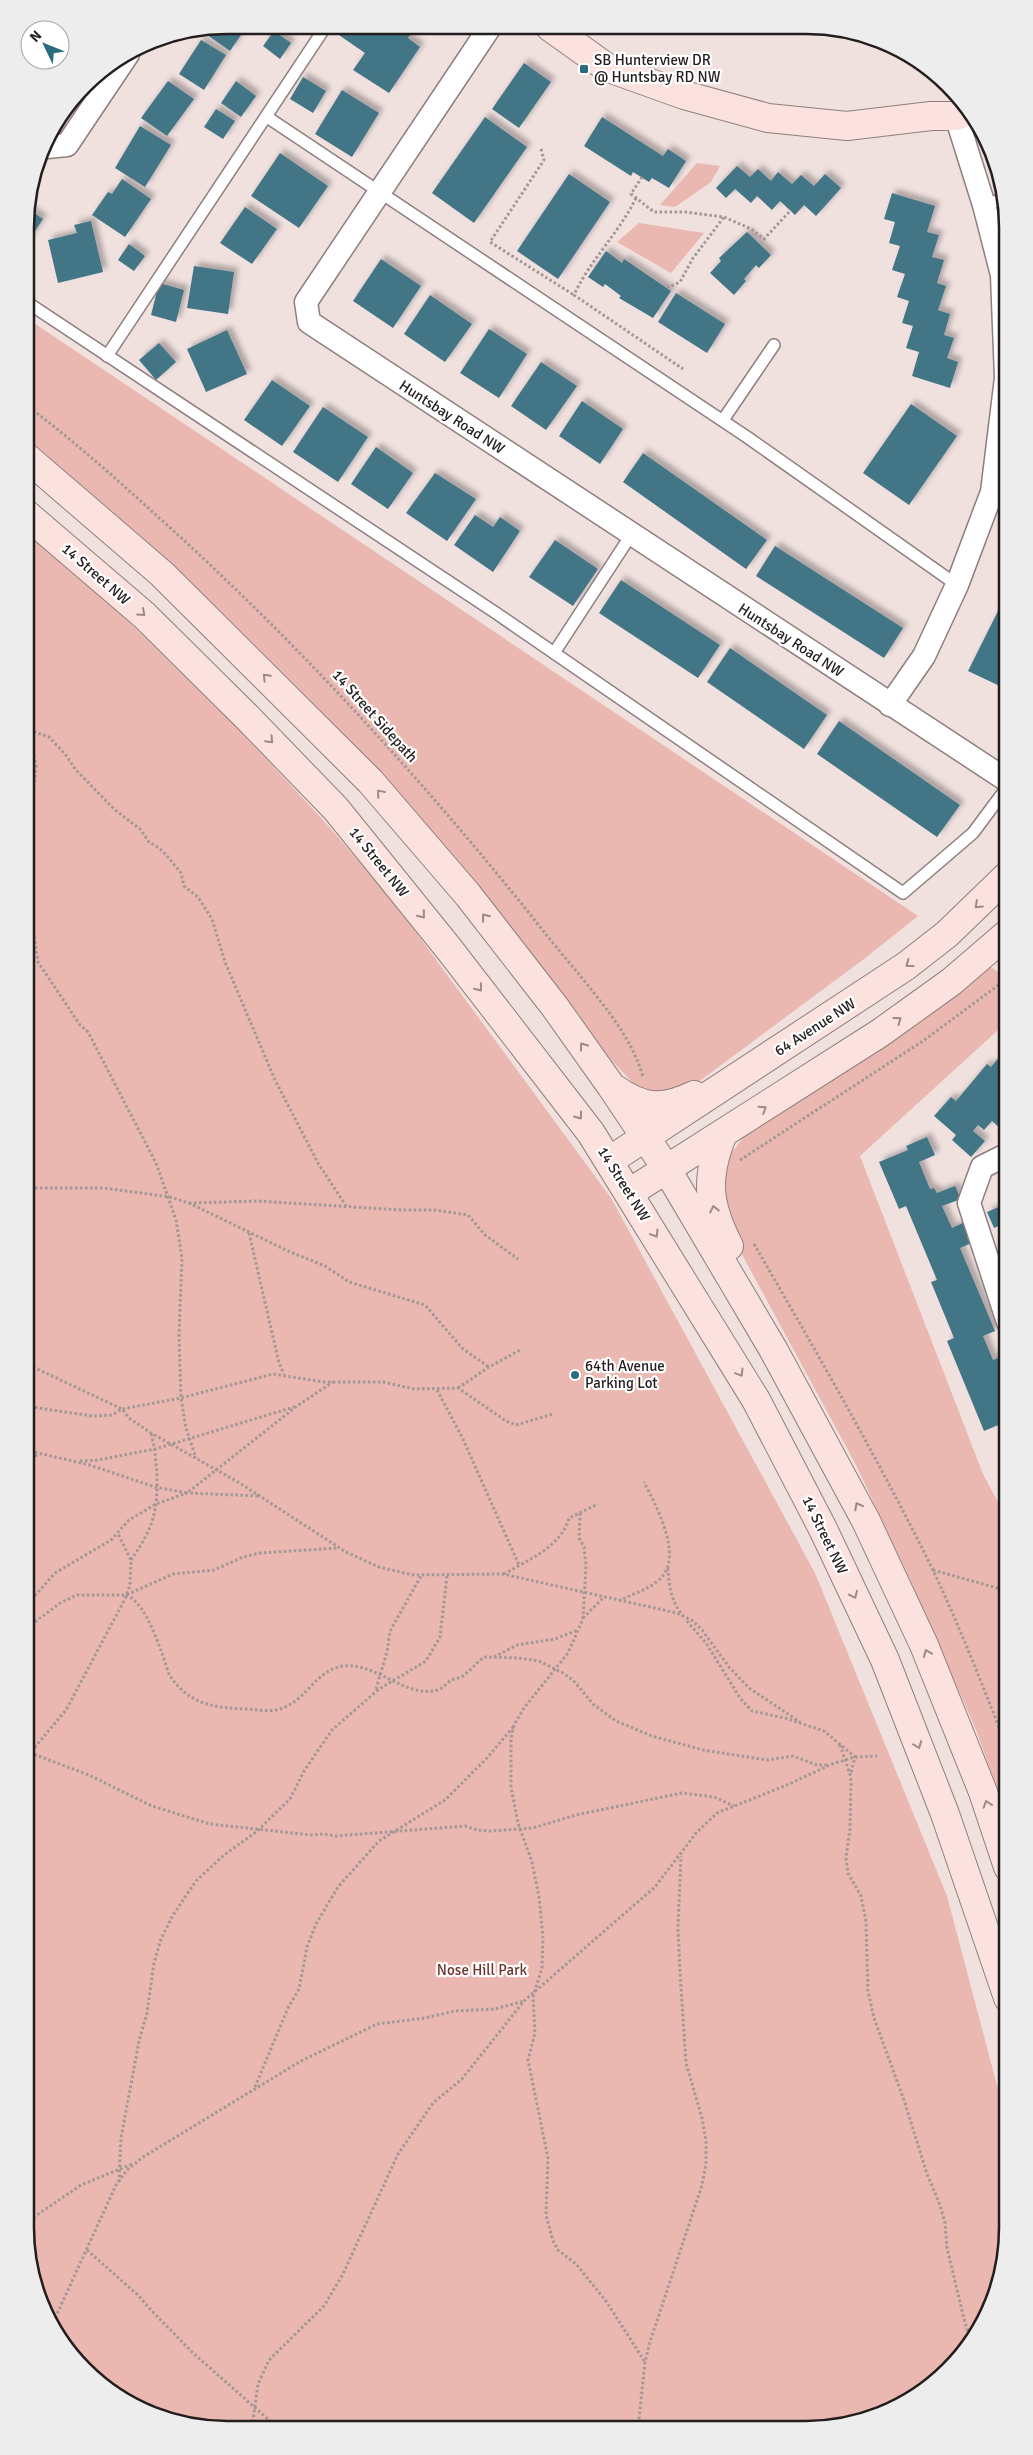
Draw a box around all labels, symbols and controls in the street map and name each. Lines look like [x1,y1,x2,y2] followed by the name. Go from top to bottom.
[20,20,70,70] north arrow
[26,27,45,46] text: N
[594,51,721,86] place label: SB Hunterview DR @ Huntsbay RD NW
[578,63,590,75] marker: SB Hunterview DR @ Huntsbay RD NW
[396,376,508,458] street label: Huntsbay Road NW
[58,539,134,609] street label: 14 Street NW
[735,599,847,681] street label: Huntsbay Road NW
[136,608,145,617] one-way arrow
[329,666,421,766] street label: 14 Street Sidepath
[262,674,271,683] one-way arrow
[264,734,273,743] one-way arrow
[377,790,385,799] one-way arrow
[345,823,413,901] street label: 14 Street NW
[974,899,983,908] one-way arrow
[416,909,424,918] one-way arrow
[482,913,491,923] one-way arrow
[906,959,915,967] one-way arrow
[474,982,482,991] one-way arrow
[771,994,859,1060] street label: 64 Avenue NW
[892,1017,902,1026] one-way arrow
[580,1042,589,1052] one-way arrow
[757,1106,766,1115] one-way arrow
[573,1110,582,1120] one-way arrow
[594,1143,654,1225] street label: 14 Street NW
[709,1205,720,1213] one-way arrow
[649,1229,659,1238] one-way arrow
[585,1357,665,1392] place label: 64th Avenue Parking Lot
[733,1367,743,1376] one-way arrow
[569,1369,581,1381] marker: 64th Avenue Parking Lot
[798,1493,852,1577] street label: 14 Street NW
[854,1502,864,1511] one-way arrow
[848,1590,858,1599] one-way arrow
[923,1649,933,1658] one-way arrow
[912,1740,922,1748] one-way arrow
[982,1800,992,1809] one-way arrow
[437,1961,528,1979] park label: Nose Hill Park

